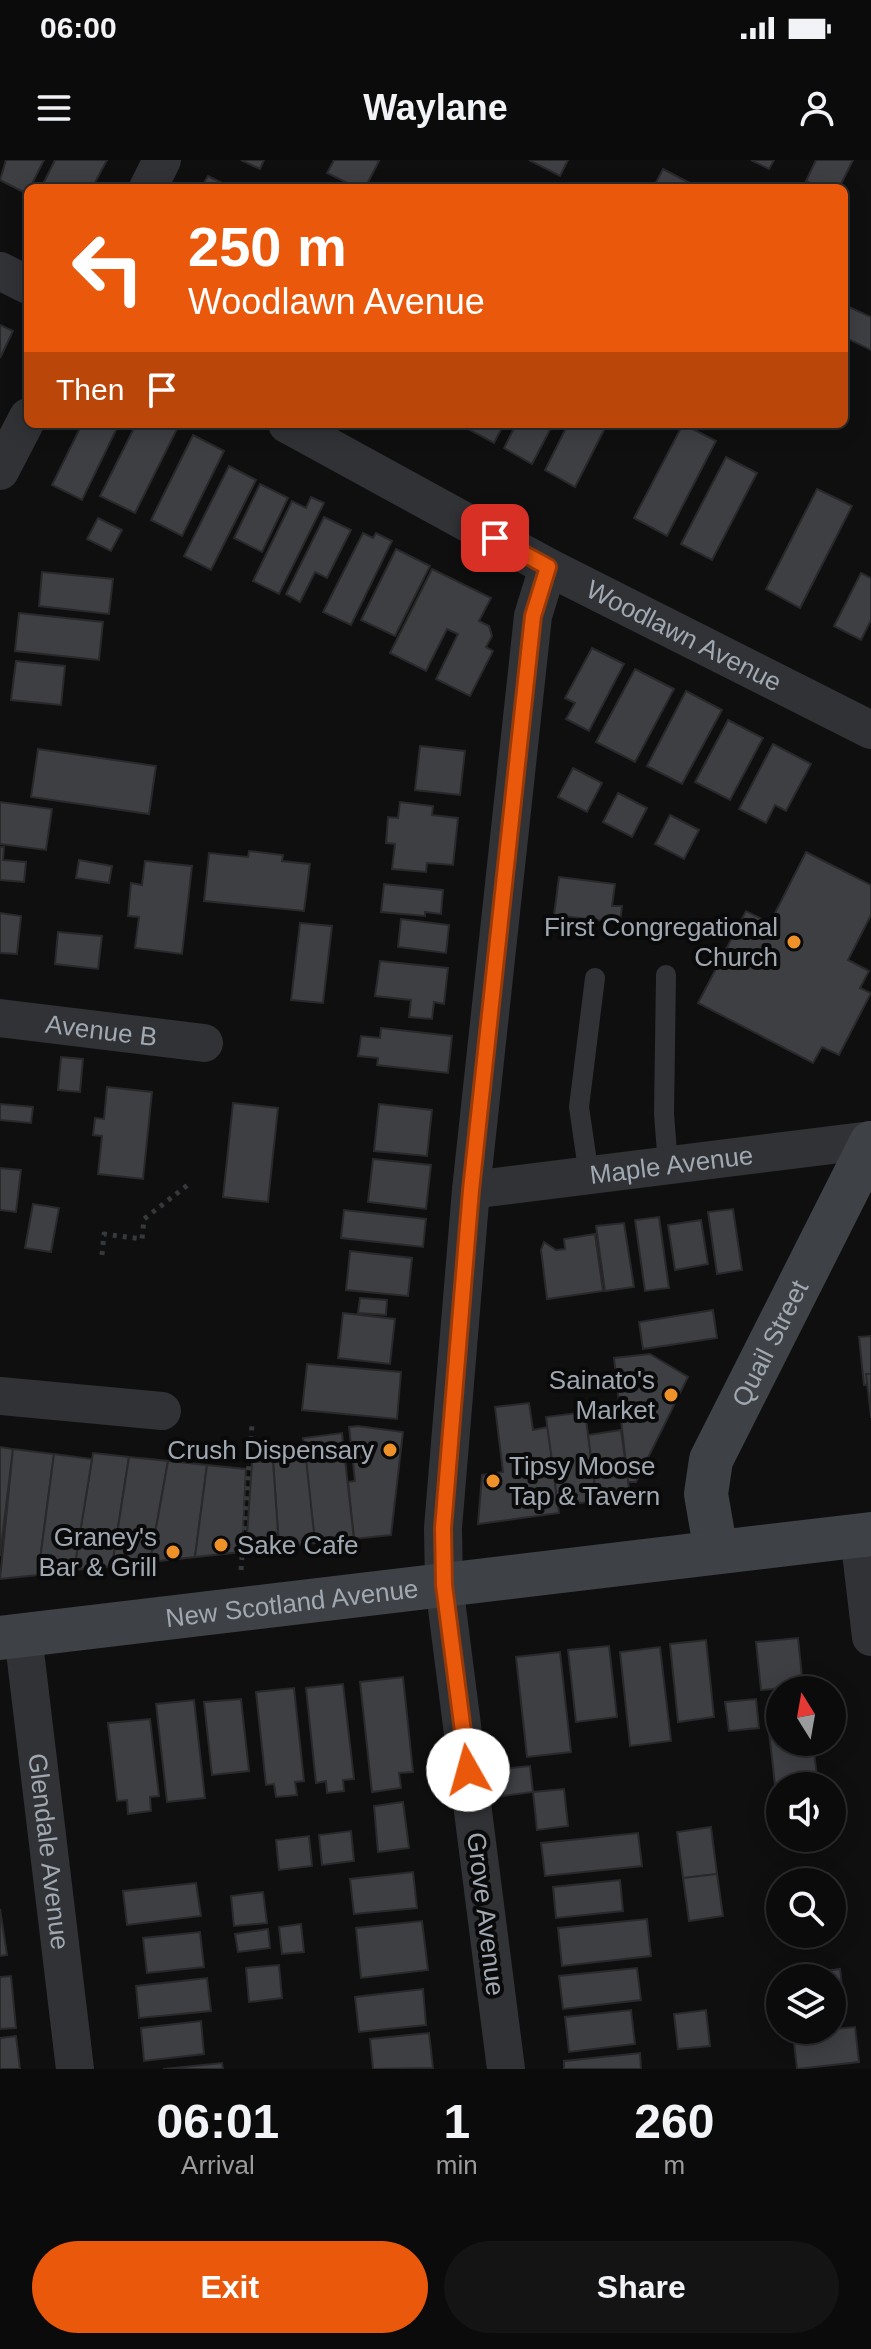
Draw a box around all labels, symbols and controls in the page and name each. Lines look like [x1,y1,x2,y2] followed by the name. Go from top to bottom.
[40,11,117,44] text: 06:00
[32,86,76,130] icon: menu
[795,86,839,130] icon: person
[363,87,508,128] text: Waylane
[188,215,347,278] text: 250 m
[56,216,160,320] icon: left
[188,281,485,322] text: Woodlawn Avenue
[140,368,184,412] icon: arrive
[56,373,124,406] text: Then
[461,504,529,572] pin
[473,516,517,560] icon: arrive
[582,574,787,697] street label: Woodlawn Avenue
[544,912,778,972] place label: First Congregational Church
[785,933,803,951] marker: First Congregational Church
[44,1009,159,1052] street label: Avenue B
[588,1140,755,1190] street label: Maple Avenue
[726,1274,815,1411] street label: Quail Street
[549,1365,656,1425] place label: Sainato's Market
[662,1386,680,1404] marker: Sainato's Market
[167,1435,374,1465] place label: Crush Dispensary
[381,1441,399,1459] marker: Crush Dispensary
[509,1451,660,1511] place label: Tipsy Moose Tap & Tavern
[484,1472,502,1490] marker: Tipsy Moose Tap & Tavern
[39,1522,157,1582] place label: Graney's Bar & Grill
[237,1530,358,1560] place label: Sake Cafe
[212,1536,230,1554] marker: Sake Cafe
[164,1543,182,1561] marker: Graney's Bar & Grill
[164,1573,420,1633] street label: New Scotland Avenue
[766,1676,846,1756] north arrow
[766,1676,846,2044] map controls
[426,1728,510,1812] position arrow
[22,1752,76,1951] street label: Glendale Avenue
[766,1772,846,1852] button: sound
[461,1831,511,1997] street label: Grove Avenue
[766,1868,846,1948] button: search
[766,1964,846,2044] button: layers
[157,2095,279,2148] text: 06:01
[443,2095,470,2148] text: 1
[634,2095,714,2148] text: 260
[181,2150,255,2180] text: Arrival
[436,2150,478,2180] text: min
[664,2150,685,2180] text: m
[32,2241,428,2333] button: Exit
[444,2241,839,2333] button: Share

